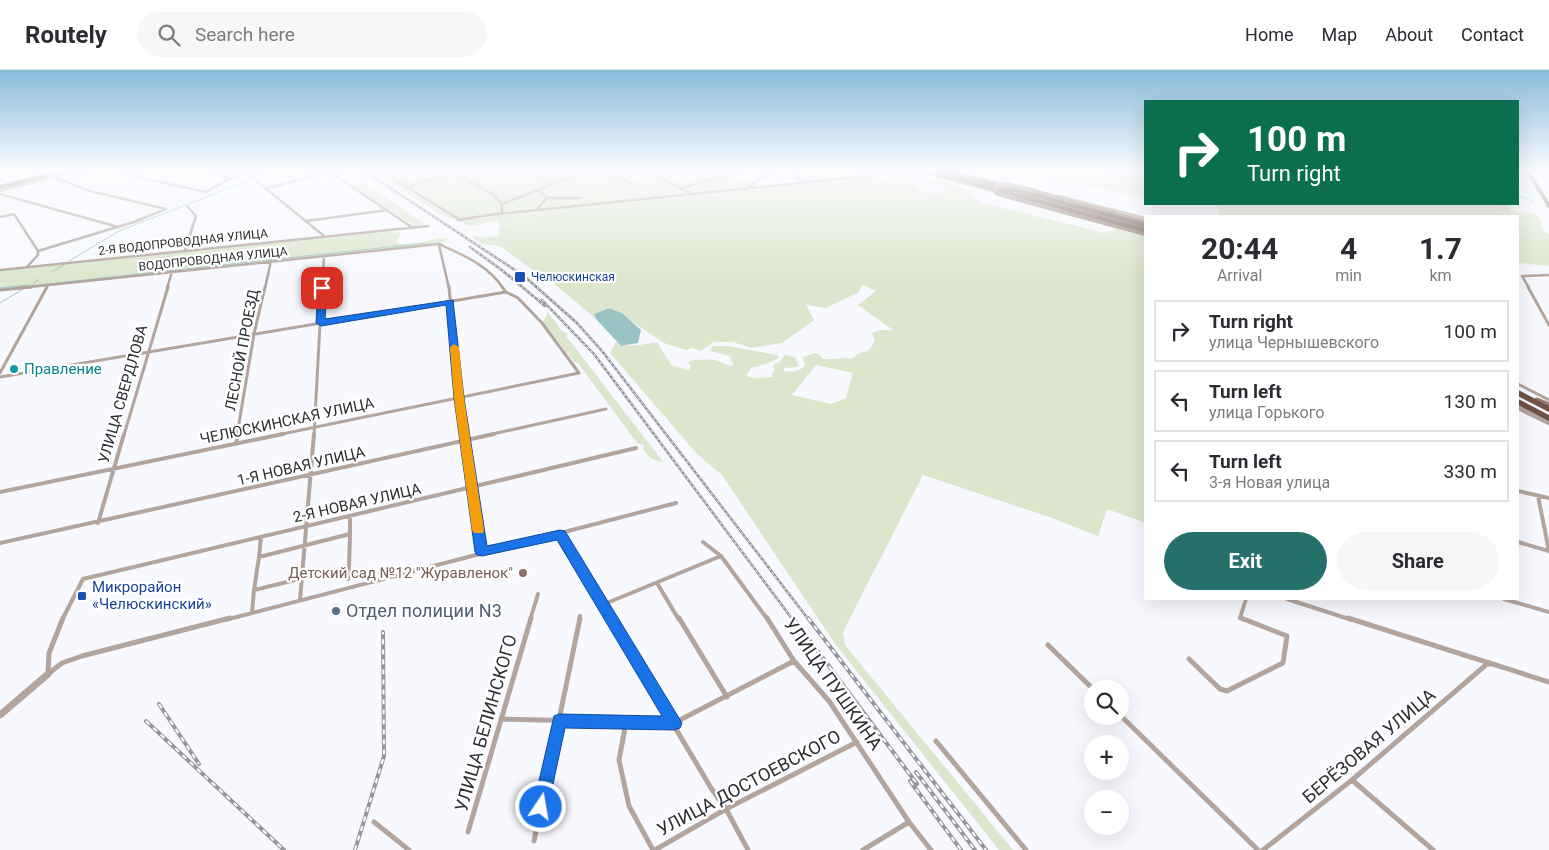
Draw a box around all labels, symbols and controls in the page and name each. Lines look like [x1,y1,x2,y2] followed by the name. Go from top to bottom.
[137,12,487,57] search box
[25,21,107,49] text: Routely
[155,21,183,49] icon: search
[195,23,295,46] text: Search here
[1245,24,1294,45] text: Home
[1322,24,1357,45] text: Map
[1385,24,1433,45] text: About
[1461,24,1524,45] text: Contact
[1247,119,1346,160] text: 100 m
[1164,120,1229,185] icon: right
[1247,161,1341,186] text: Turn right
[98,226,268,258] street label: 2-Я ВОДОПРОВОДНАЯ УЛИЦА
[1201,231,1278,266] text: 20:44
[1340,231,1357,266] text: 4
[1419,231,1462,266] text: 1.7
[138,244,288,274] street label: ВОДОПРОВОДНАЯ УЛИЦА
[1217,266,1262,285] text: Arrival
[1335,266,1362,285] text: min
[1429,266,1452,285] text: km
[301,267,343,309] pin
[513,270,527,284] marker: Челюскинская
[531,270,615,284] place label: Челюскинская
[308,274,336,302] icon: arrive
[221,288,263,412] street label: ЛЕСНОЙ ПРОЕЗД
[1209,310,1293,333] text: Turn right
[1166,317,1194,345] icon: right
[1444,320,1497,343] text: 100 m
[95,323,151,465] street label: УЛИЦА СВЕРДЛОВА
[1209,333,1379,352] text: улица Чернышевского
[24,360,102,378] place label: Правление
[8,363,20,375] marker: Правление
[1209,380,1282,403] text: Turn left
[1166,387,1194,415] icon: left
[1444,390,1497,413] text: 130 m
[198,394,376,448] street label: ЧЕЛЮСКИНСКАЯ УЛИЦА
[1209,403,1324,422] text: улица Горького
[235,443,367,489] street label: 1-Я НОВАЯ УЛИЦА
[1209,450,1282,473] text: Turn left
[1166,457,1194,485] icon: left
[1444,460,1497,483] text: 330 m
[1209,473,1330,492] text: 3-я Новая улица
[291,480,423,526] street label: 2-Я НОВАЯ УЛИЦА
[1164,532,1327,590] button: Exit
[1337,532,1499,590] button: Share
[288,564,513,582] place label: Детский сад №12 "Журавленок"
[517,567,529,579] marker: Детский сад №12 "Журавленок"
[92,578,212,613] place label: Микрорайон «Челюскинский»
[76,590,88,602] marker: Микрорайон «Челюскинский»
[346,600,502,621] place label: Отдел полиции N3
[330,605,342,617] marker: Отдел полиции N3
[780,614,887,754] street label: УЛИЦА ПУШКИНА
[450,632,521,814] street label: УЛИЦА БЕЛИНСКОГО
[1084,680,1129,835] map controls
[1084,680,1129,725] button: search
[1298,684,1439,807] street label: БЕРЁЗОВАЯ УЛИЦА
[653,725,844,840] street label: УЛИЦА ДОСТОЕВСКОГО
[1084,735,1129,780] button: +
[514,780,566,832] position arrow
[1084,790,1129,835] button: −

